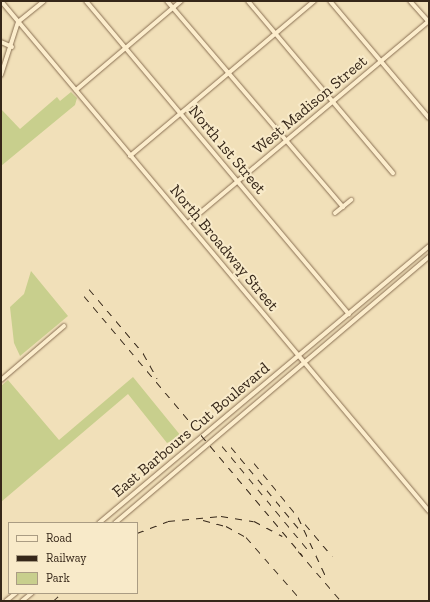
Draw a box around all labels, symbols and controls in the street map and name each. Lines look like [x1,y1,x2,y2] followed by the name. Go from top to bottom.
[249,52,371,158] street label: West Madison Street
[184,102,270,198] street label: North 1st Street
[165,181,283,315] street label: North Broadway Street
[108,359,274,501] street label: East Barbours Cut Boulevard
[8,522,138,594] legend
[46,531,72,545] text: Road
[46,551,87,565] text: Railway
[46,571,70,585] text: Park

